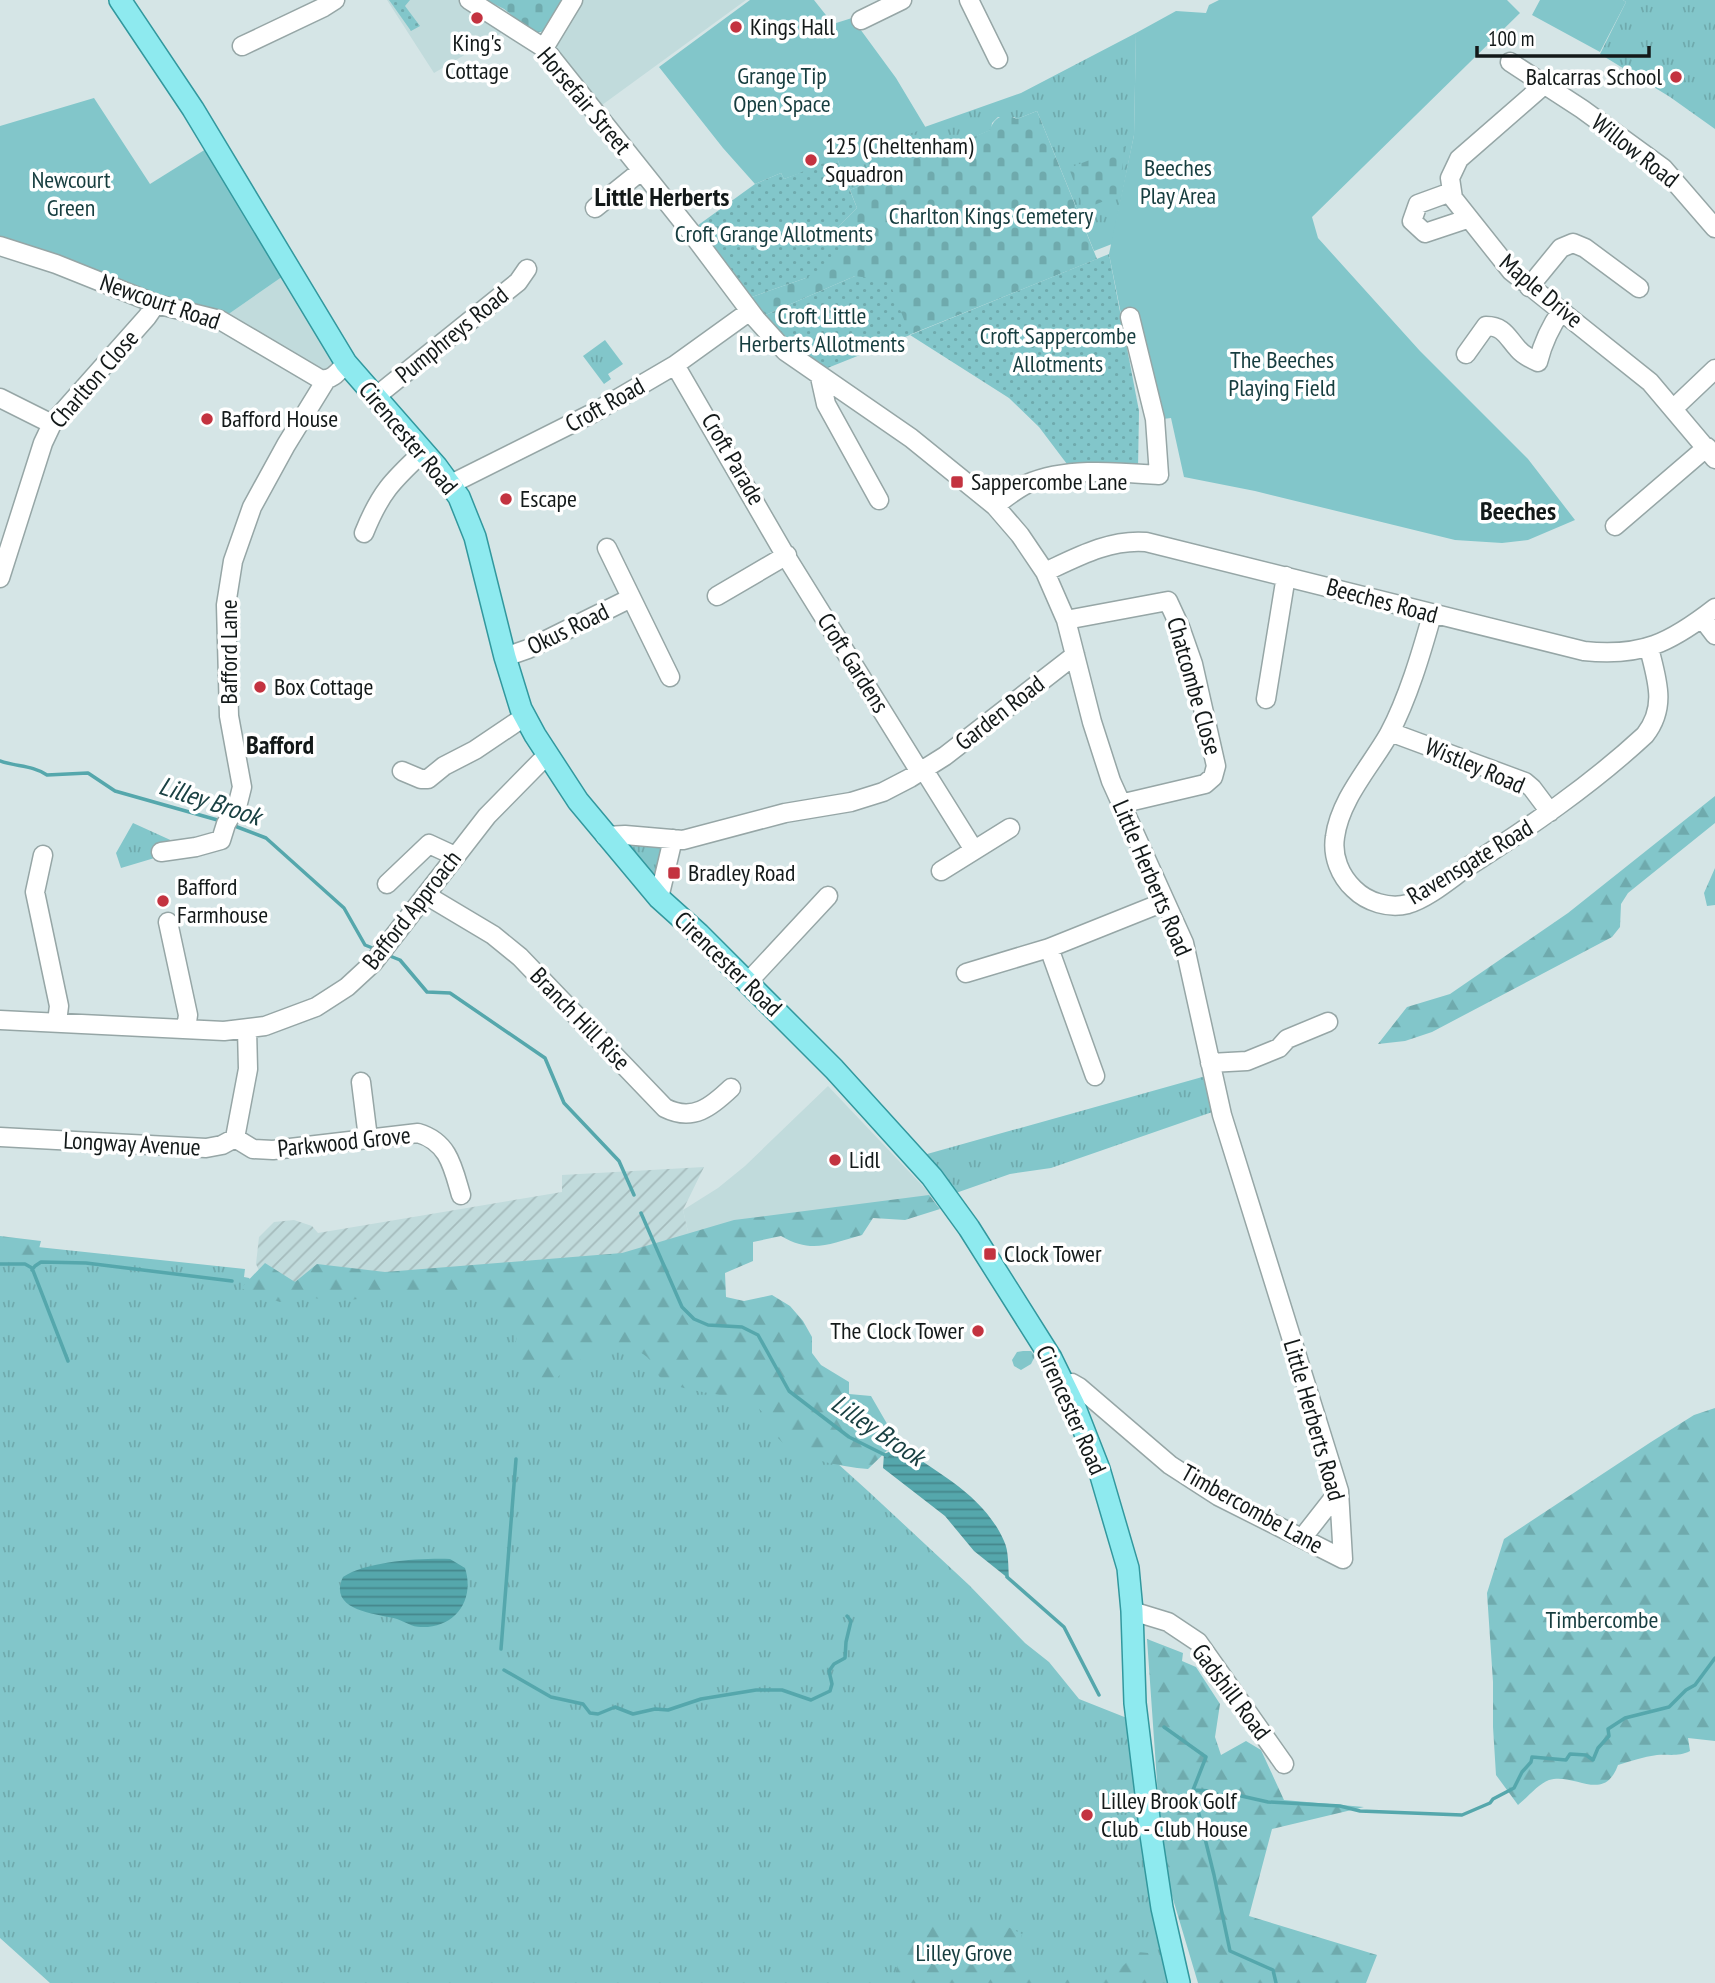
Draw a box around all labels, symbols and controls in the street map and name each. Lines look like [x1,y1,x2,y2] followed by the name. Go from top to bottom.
[469,10,485,26] marker: King's Cottage
[750,11,835,42] place label: Kings Hall
[1477,14,1648,58] scale bar
[728,19,744,35] marker: Kings Hall
[1488,25,1534,52] text: 100 m
[445,27,509,86] place label: King's Cottage
[531,41,638,161] street label: Horsefair Street
[733,60,831,119] park label: Grange Tip Open Space
[1526,61,1662,92] place label: Balcarras School
[1668,69,1684,85] marker: Balcarras School
[1585,107,1685,194] street label: Willow Road
[825,130,974,189] place label: 125 (Cheltenham) Squadron
[803,152,819,168] marker: 125 (Cheltenham) Squadron
[1140,152,1216,211] park label: Beeches Play Area
[31,164,111,223] park label: Newcourt Green
[595,180,729,213] district label: Little Herberts
[889,200,1093,231] park label: Charlton Kings Cemetery
[675,218,873,249] park label: Croft Grange Allotments
[1493,247,1589,334] street label: Maple Drive
[96,266,224,337] street label: Newcourt Road
[389,280,514,390] street label: Pumphreys Road
[739,300,905,359] park label: Croft Little Herberts Allotments
[980,320,1136,379] park label: Croft Sappercombe Allotments
[42,323,145,434] street label: Charlton Close
[1228,344,1336,403] park label: The Beeches Playing Field
[560,370,650,439] street label: Croft Road
[352,375,465,501] street label: Cirencester Road
[221,403,338,434] place label: Bafford House
[695,407,772,510] street label: Croft Parade
[199,411,215,427] marker: Bafford House
[971,466,1127,497] place label: Sappercombe Lane
[949,474,965,490] marker: Sappercombe Lane
[520,483,577,514] place label: Escape
[498,491,514,507] marker: Escape
[1480,494,1556,527] district label: Beeches
[1323,571,1441,630] street label: Beeches Road
[522,596,614,662] street label: Okus Road
[213,599,244,705] street label: Bafford Lane
[811,607,896,718] street label: Croft Gardens
[1160,613,1229,758] street label: Chatcombe Close
[949,668,1051,757] street label: Garden Road
[274,671,373,702] place label: Box Cottage
[252,679,268,695] marker: Box Cottage
[246,728,314,761] district label: Bafford
[1421,731,1530,800] street label: Wistley Road
[155,769,268,833] water label: Lilley Brook
[1106,795,1199,961] street label: Little Herberts Road
[1401,812,1538,911] street label: Ravensgate Road
[355,844,468,975] street label: Bafford Approach
[688,857,795,888] place label: Bradley Road
[666,865,682,881] marker: Bradley Road
[177,871,268,930] place label: Bafford Farmhouse
[155,893,171,909] marker: Bafford Farmhouse
[668,904,789,1023] street label: Cirencester Road
[524,961,637,1077] street label: Branch Hill Rise
[276,1119,412,1164] street label: Parkwood Grove
[63,1124,201,1163] street label: Longway Avenue
[849,1144,881,1175] place label: Lidl
[827,1152,843,1168] marker: Lidl
[1004,1238,1102,1269] place label: Clock Tower
[982,1246,998,1262] marker: Clock Tower
[830,1315,964,1346] place label: The Clock Tower
[970,1323,986,1339] marker: The Clock Tower
[1277,1336,1352,1504] street label: Little Herberts Road
[1029,1340,1114,1479] street label: Cirencester Road
[825,1386,934,1474] water label: Lilley Brook
[1176,1457,1329,1560] street label: Timbercombe Lane
[1546,1604,1658,1635] park label: Timbercombe
[1185,1637,1278,1746] street label: Gadshill Road
[1101,1785,1248,1844] place label: Lilley Brook Golf Club - Club House
[1079,1807,1095,1823] marker: Lilley Brook Golf Club - Club House
[915,1937,1013,1968] park label: Lilley Grove

